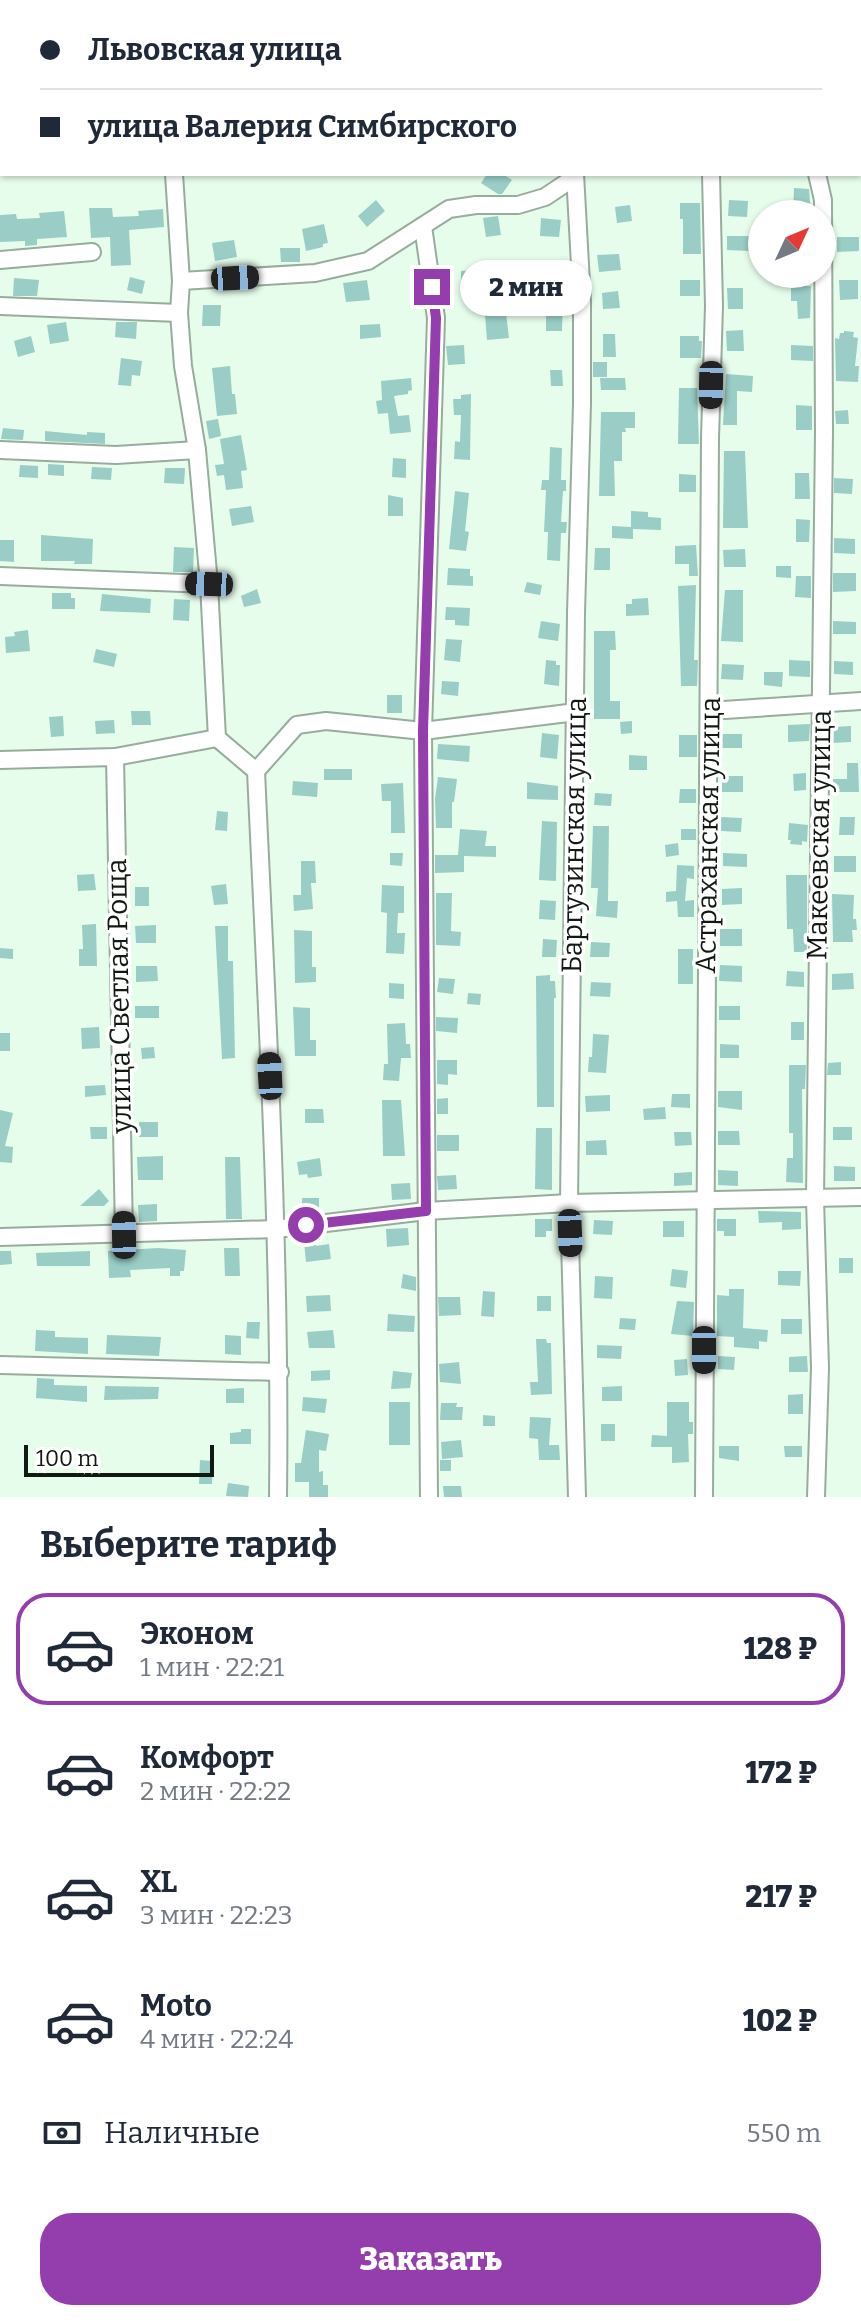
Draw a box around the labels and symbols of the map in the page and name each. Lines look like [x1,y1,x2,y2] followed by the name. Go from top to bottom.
[748,200,836,288] north arrow
[460,259,592,315] callout: 2 мин
[210,265,260,291] car
[414,269,450,305] route end
[699,361,723,409] car
[185,571,233,597] car
[689,696,727,974] street label: Астраханская улица
[555,697,593,973] street label: Баргузинская улица
[800,710,838,960] street label: Макеевская улица
[100,858,138,1135] street label: улица Светлая Роща
[257,1051,283,1101] car
[288,1207,324,1243] route start
[557,1209,583,1257] car
[112,1211,136,1259] car
[692,1326,716,1374] car
[24,1441,214,1477] scale bar

